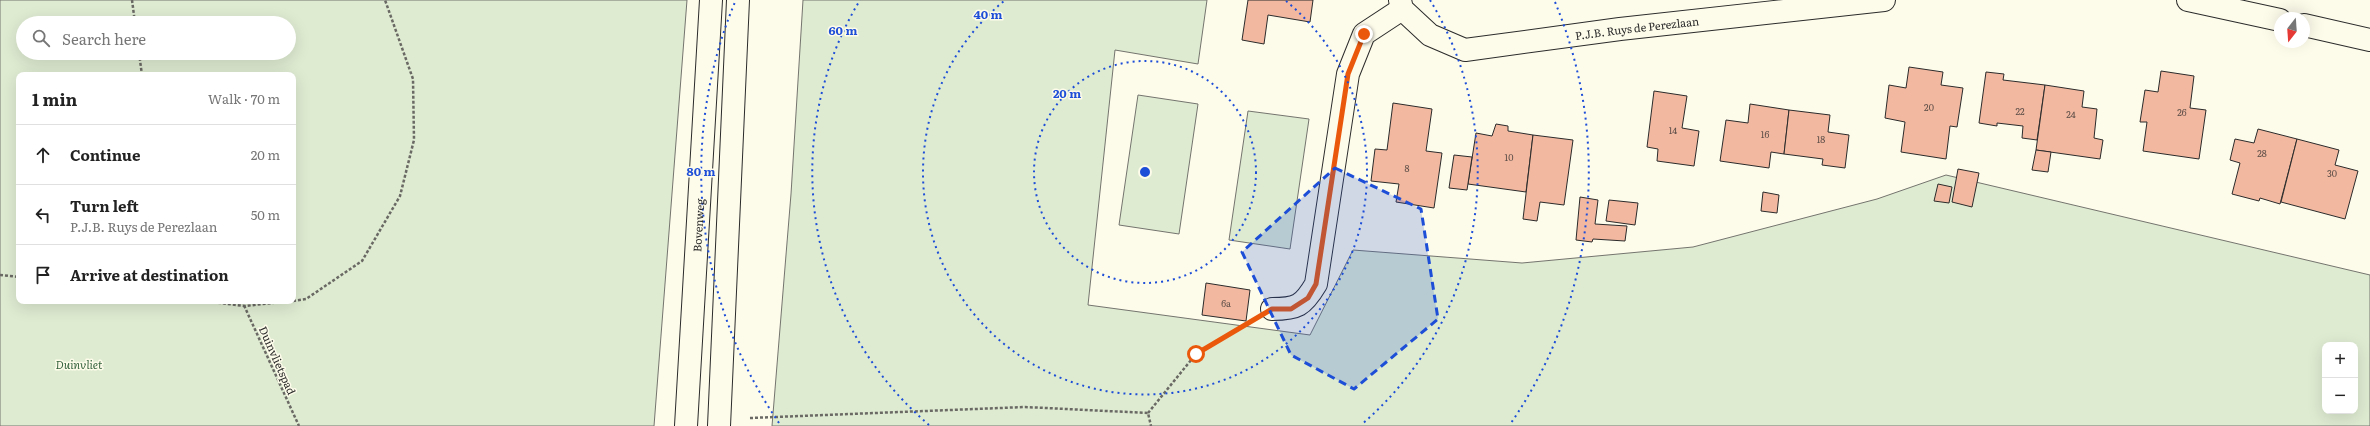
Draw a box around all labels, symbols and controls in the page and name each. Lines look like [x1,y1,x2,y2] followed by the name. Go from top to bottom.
[974,5,1003,23] text: 40 m
[1574,12,1700,43] street label: P.J.B. Ruys de Perezlaan
[2274,12,2310,48] north arrow
[16,16,296,60] search box
[829,21,857,39] text: 60 m
[1355,25,1373,43] route end
[30,27,52,49] icon: search
[62,27,146,50] text: Search here
[1053,84,1081,102] text: 20 m
[32,86,77,111] text: 1 min
[208,89,280,108] text: Walk · 70 m
[1924,100,1934,114] house number: 20
[2015,104,2025,118] house number: 22
[2177,105,2187,119] house number: 26
[2066,107,2076,121] house number: 24
[1669,123,1677,137] house number: 14
[1761,127,1769,141] house number: 16
[1817,132,1825,146] house number: 18
[70,143,140,166] text: Continue
[32,144,54,166] icon: ahead
[251,145,280,164] text: 20 m
[2257,146,2267,160] house number: 28
[1505,150,1513,164] house number: 10
[1405,161,1410,175] house number: 8
[687,162,715,180] text: 80 m
[1138,165,1152,179] centre of rings
[2327,166,2337,180] house number: 30
[70,194,139,217] text: Turn left
[688,197,707,252] street label: Bovenweg
[32,204,54,226] icon: left
[251,205,280,224] text: 50 m
[70,217,217,236] text: P.J.B. Ruys de Perezlaan
[70,263,229,286] text: Arrive at destination
[32,264,54,286] icon: arrive
[1221,296,1231,310] house number: 6a
[256,323,300,397] street label: Duinvlietspad
[2322,342,2358,414] map controls
[2322,342,2358,378] button: +
[1187,345,1205,363] route start
[56,356,103,372] park label: Duinvliet
[2322,378,2358,414] button: −

